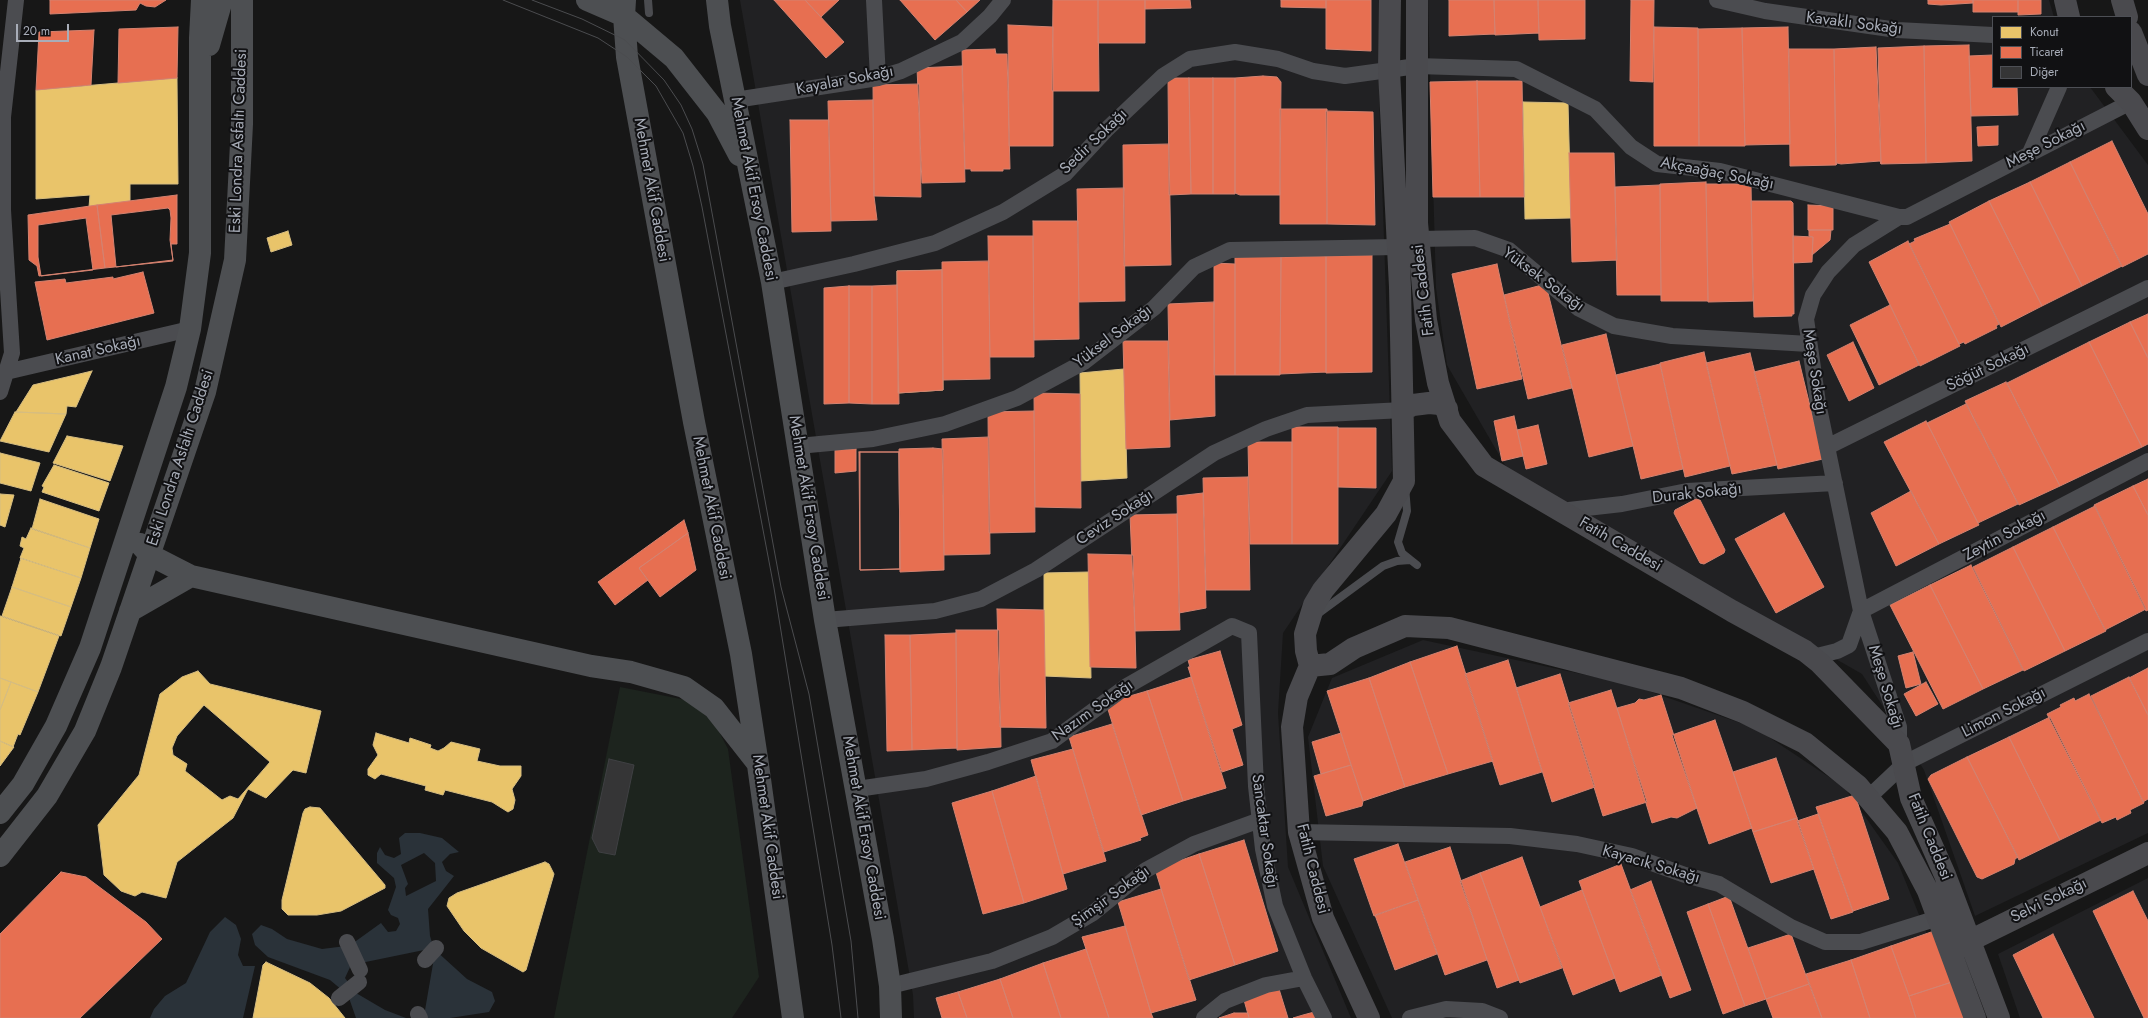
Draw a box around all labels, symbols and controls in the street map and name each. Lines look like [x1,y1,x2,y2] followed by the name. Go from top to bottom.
[1805,9,1903,39] street label: Kavaklı Sokağı
[18,16,71,42] scale bar
[1992,16,2132,88] legend
[23,22,50,40] text: 20 m
[2030,23,2058,41] text: Konut
[2030,43,2063,61] text: Ticaret
[226,49,252,233] street label: Eski Londra Asfaltı Caddesi
[795,62,895,100] street label: Kayalar Sokağı
[2030,63,2058,81] text: Diğer
[726,95,780,283] street label: Mehmet Akif Ersoy Caddesi
[1056,105,1132,179] street label: Sedir Sokağı
[629,117,673,263] street label: Mehmet Akif Caddesi
[2003,117,2089,173] street label: Meşe Sokağı
[1659,154,1775,194] street label: Akçaağaç Sokağı
[1409,243,1439,337] street label: Fatih Caddesi
[1498,244,1588,316] street label: Yüksek Sokağı
[1070,301,1156,373] street label: Yüksel Sokağı
[1798,328,1830,416] street label: Meşe Sokağı
[53,332,143,370] street label: Kanat Sokağı
[1944,340,2032,396] street label: Söğüt Sokağı
[143,367,219,549] street label: Eski Londra Asfaltı Caddesi
[784,414,832,602] street label: Mehmet Akif Ersoy Caddesi
[688,435,734,581] street label: Mehmet Akif Caddesi
[1651,480,1743,508] street label: Durak Sokağı
[1073,486,1157,550] street label: Ceviz Sokağı
[1961,506,2049,566] street label: Zeytin Sokağı
[1575,514,1665,576] street label: Fatih Caddesi
[1863,643,1907,731] street label: Meşe Sokağı
[1049,676,1137,746] street label: Nazım Sokağı
[1959,684,2049,742] street label: Limon Sokağı
[837,734,889,922] street label: Mehmet Akif Ersoy Caddesi
[747,753,787,901] street label: Mehmet Akif Caddesi
[1247,773,1281,889] street label: Sancaktar Sokağı
[1903,791,1955,883] street label: Fatih Caddesi
[1292,822,1332,916] street label: Fatih Caddesi
[1600,842,1702,888] street label: Kayacık Sokağı
[1068,862,1154,932] street label: Şimşir Sokağı
[2008,874,2090,928] street label: Selvi Sokağı

